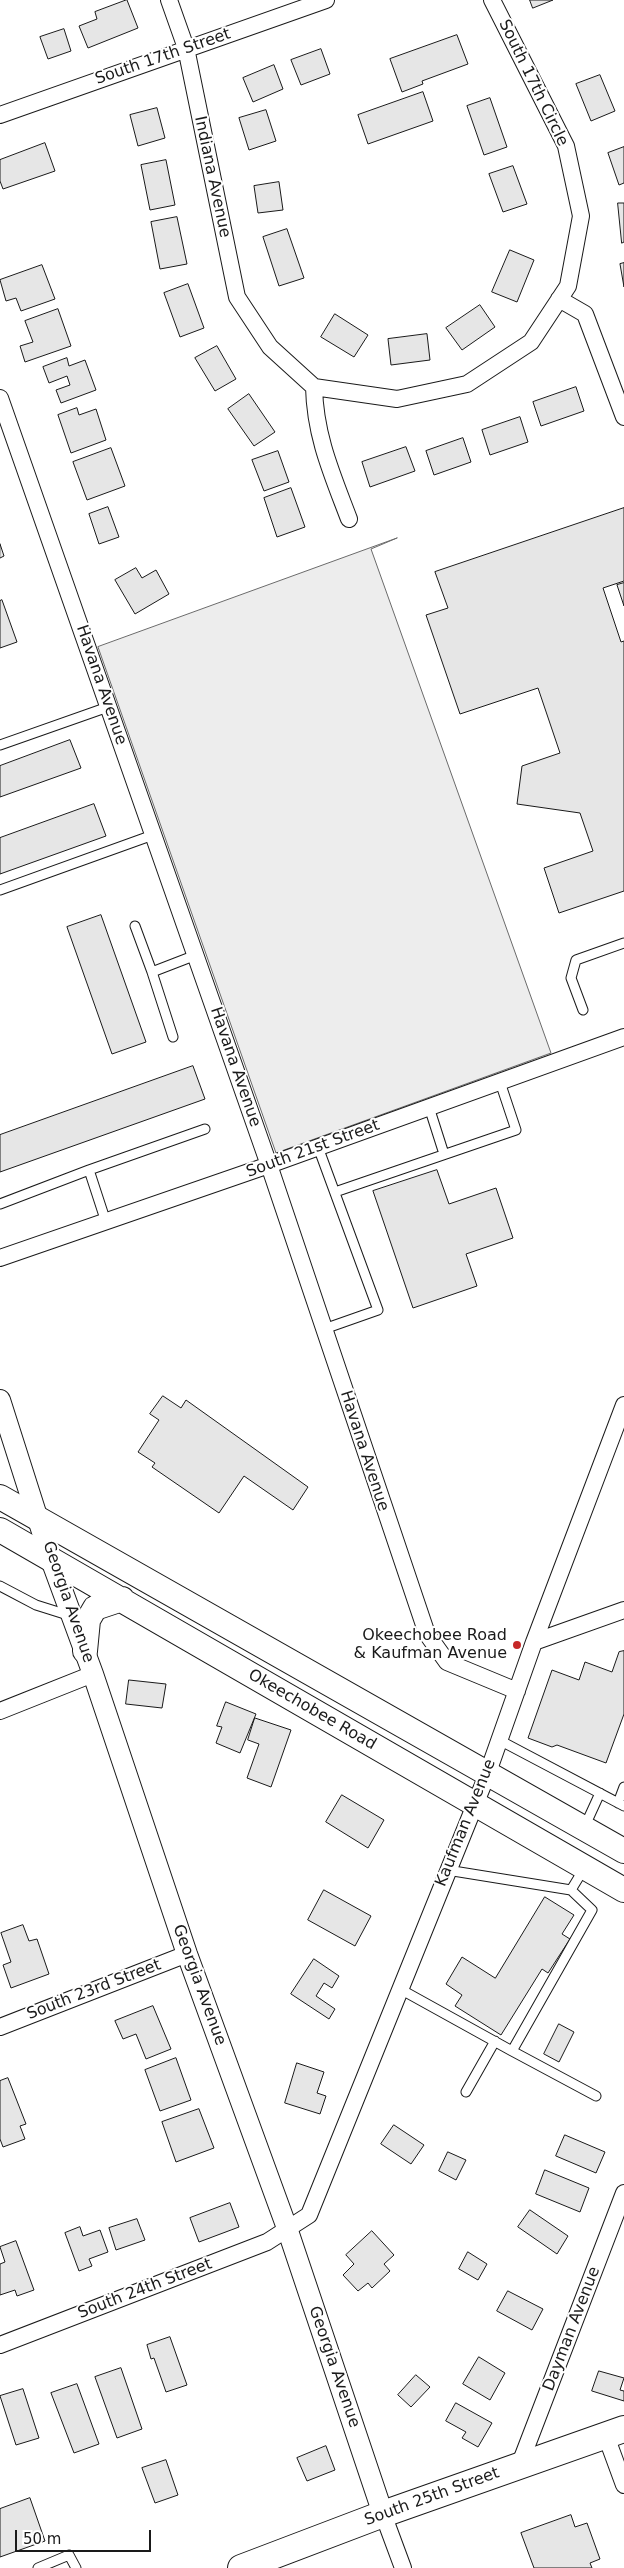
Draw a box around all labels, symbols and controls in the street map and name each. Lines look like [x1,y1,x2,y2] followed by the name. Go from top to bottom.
[494,17,572,149] street label: South 17th Circle
[93,25,233,89] street label: South 17th Street
[190,114,234,240] street label: Indiana Avenue
[71,623,131,747] street label: Havana Avenue
[205,1005,265,1129] street label: Havana Avenue
[244,1116,382,1182] street label: South 21st Street
[335,1388,393,1514] street label: Havana Avenue
[38,1539,98,1665] street label: Georgia Avenue
[354,1626,507,1664] place label: Okeechobee Road & Kaufman Avenue
[511,1639,523,1651] marker: Okeechobee Road & Kaufman Avenue
[245,1665,379,1755] street label: Okeechobee Road
[432,1756,500,1890] street label: Kaufman Avenue
[168,1922,230,2048] street label: Georgia Avenue
[24,1956,164,2024] street label: South 23rd Street
[75,2255,215,2323] street label: South 24th Street
[539,2264,605,2394] street label: Dayman Avenue
[304,2304,364,2430] street label: Georgia Avenue
[362,2464,502,2530] street label: South 25th Street
[18,2520,154,2552] scale bar
[23,2530,61,2548] text: 50 m

